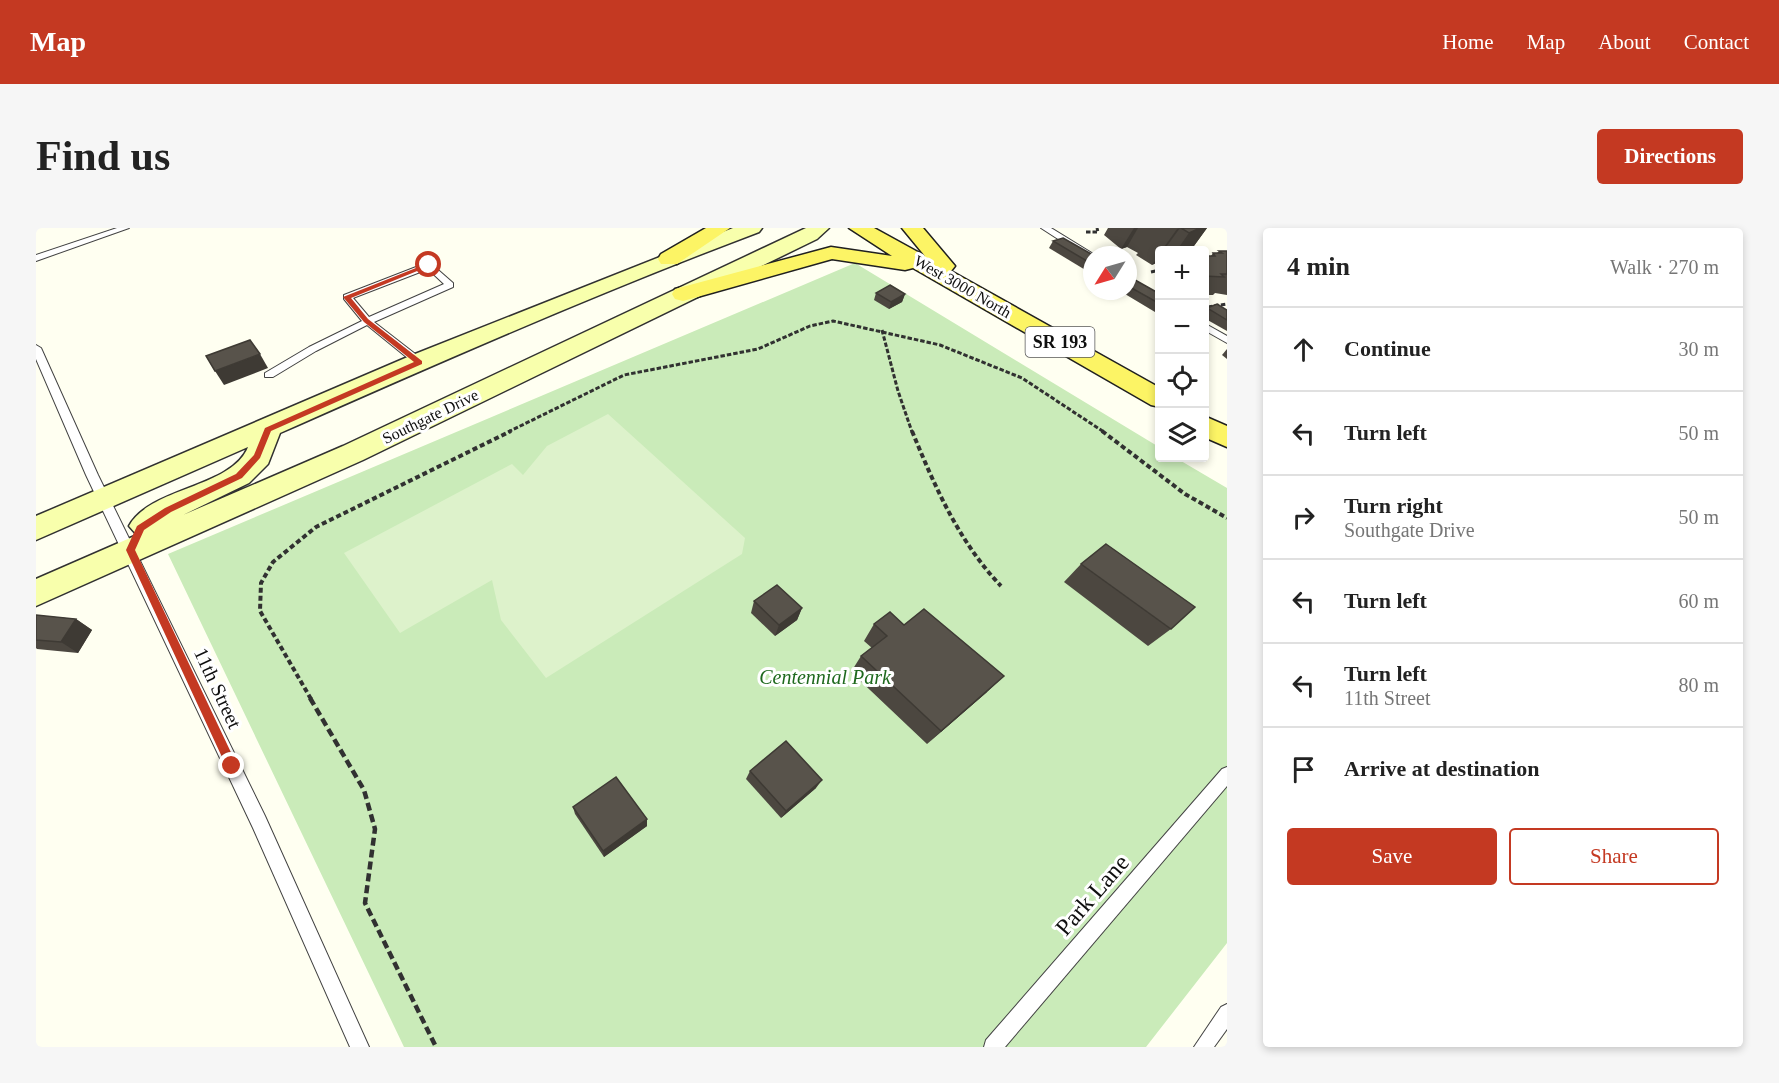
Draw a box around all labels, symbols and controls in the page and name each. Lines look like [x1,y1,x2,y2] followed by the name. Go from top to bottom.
[30,26,86,57] text: Map
[1442,30,1494,54] text: Home
[1527,30,1565,54] text: Map
[1598,30,1651,54] text: About
[1684,30,1749,54] text: Contact
[1597,129,1743,184] button: Directions
[36,133,170,179] text: Find us
[1083,246,1137,300] north arrow
[1155,246,1209,462] map controls
[1155,246,1209,300] button: +
[415,251,441,277] route start
[911,252,1014,321] street label: West 3000 North
[1287,252,1350,281] text: 4 min
[1610,256,1719,278] text: Walk · 270 m
[1155,300,1209,354] button: −
[1026,327,1094,357] road number: SR 193
[1287,333,1320,366] icon: ahead
[1344,336,1431,361] text: Continue
[1678,338,1719,360] text: 30 m
[1155,354,1209,408] button: locate
[380,386,481,448] street label: Southgate Drive
[1155,408,1209,462] button: layers
[1287,417,1320,450] icon: left
[1344,420,1427,445] text: Turn left
[1678,422,1719,444] text: 50 m
[1344,493,1443,518] text: Turn right
[1287,501,1320,534] icon: right
[1678,506,1719,528] text: 50 m
[1344,519,1475,541] text: Southgate Drive
[1287,585,1320,618] icon: left
[1344,588,1427,613] text: Turn left
[1678,590,1719,612] text: 60 m
[190,644,246,732] street label: 11th Street
[1344,661,1427,686] text: Turn left
[759,666,892,688] park label: Centennial Park
[1287,669,1320,702] icon: left
[1678,674,1719,696] text: 80 m
[1344,687,1430,709] text: 11th Street
[218,752,244,778] route end
[1287,753,1320,786] icon: arrive
[1344,756,1540,781] text: Arrive at destination
[1287,828,1497,885] button: Save
[1509,828,1719,885] button: Share
[1050,850,1134,940] street label: Park Lane

